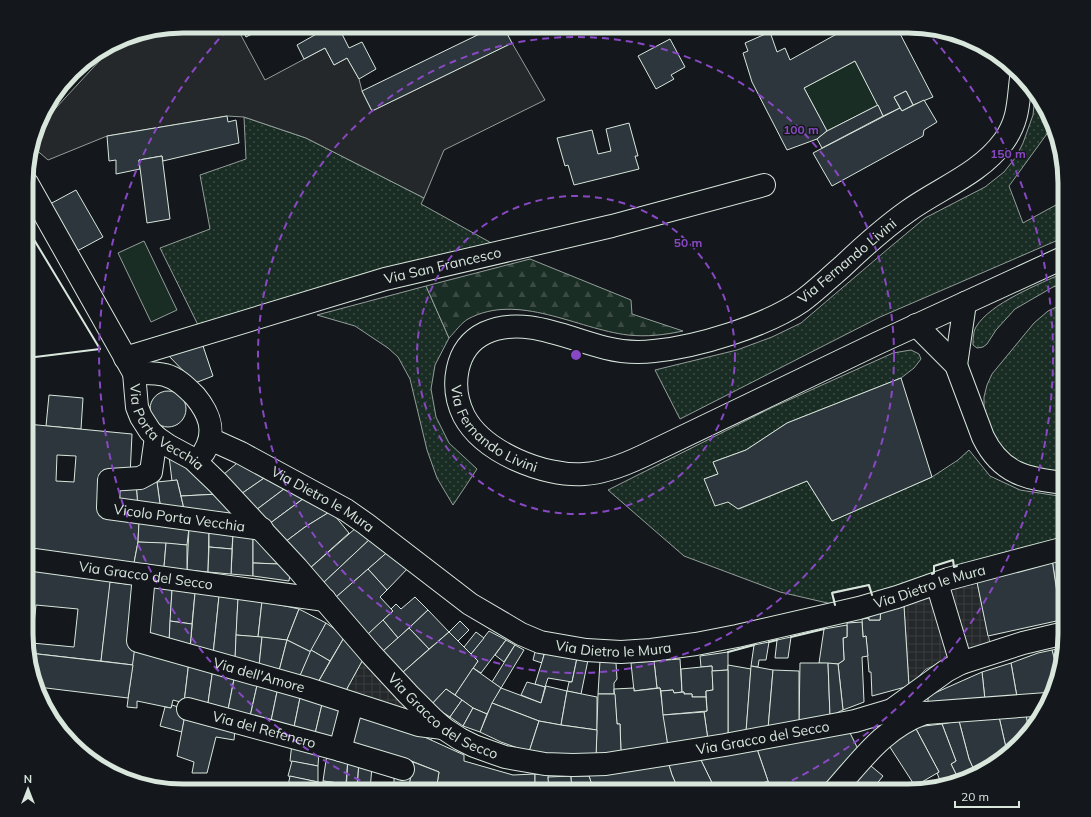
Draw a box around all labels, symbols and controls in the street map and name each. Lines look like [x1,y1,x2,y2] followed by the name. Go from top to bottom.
[783,122,819,137] text: 100 m
[990,146,1026,161] text: 150 m
[794,214,900,308] street label: Via Fernando Livini
[674,235,702,250] text: 50 m
[382,243,503,288] street label: Via San Francesco
[569,348,583,362] centre of rings
[126,383,208,474] street label: Via Porta Vecchia
[447,384,540,476] street label: Via Fernando Livini
[268,462,378,536] street label: Via Dietro le Mura
[113,500,246,536] street label: Vicolo Porta Vecchia
[78,557,214,593] street label: Via Gracco del Secco
[872,560,987,612] street label: Via Dietro le Mura
[554,636,672,661] street label: Via Dietro le Mura
[211,654,307,696] street label: Via dell'Amore
[384,669,501,763] street label: Via Gracco del Secco
[211,707,318,752] street label: Via del Refenero
[695,717,831,758] street label: Via Gracco del Secco
[8,769,48,809] north arrow
[24,772,32,786] text: N
[955,783,1019,809] scale bar
[961,789,989,804] text: 20 m

